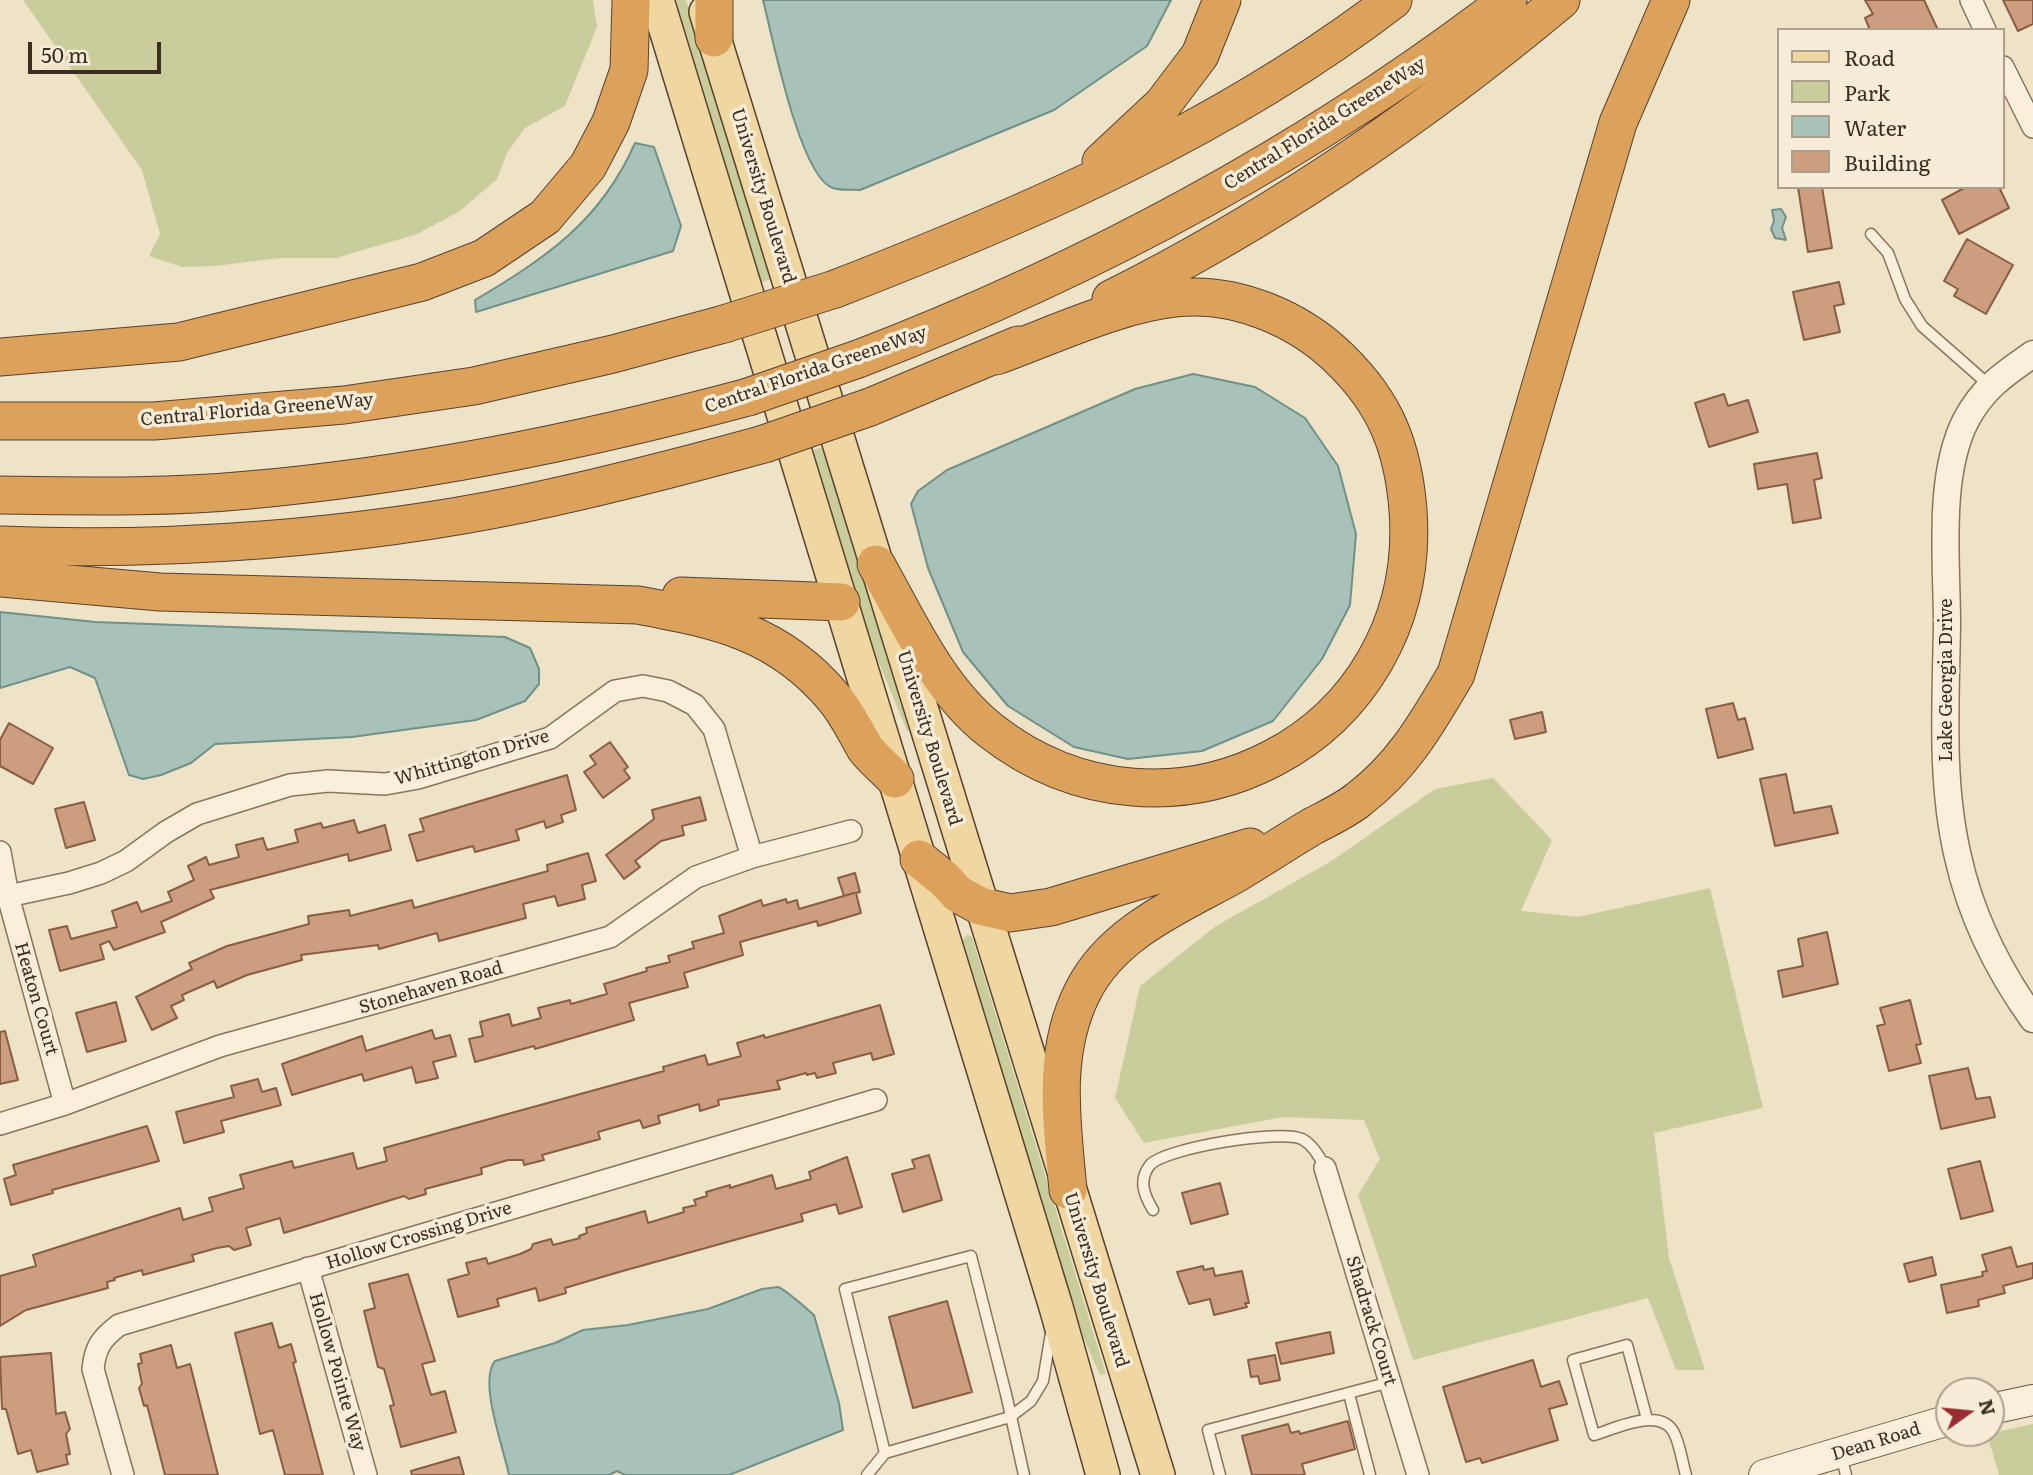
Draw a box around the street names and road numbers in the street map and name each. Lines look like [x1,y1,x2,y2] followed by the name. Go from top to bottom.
[1220,53,1430,195] street label: Central Florida GreeneWay
[726,106,800,286] street label: University Boulevard
[702,322,930,418] street label: Central Florida GreeneWay
[140,389,374,431] street label: Central Florida GreeneWay
[1936,598,1958,762] street label: Lake Georgia Drive
[892,648,966,828] street label: University Boulevard
[392,726,552,790] street label: Whittington Drive
[10,940,62,1058] street label: Heaton Court
[357,957,505,1019] street label: Stonehaven Road
[1059,1190,1133,1370] street label: University Boulevard
[324,1197,514,1275] street label: Hollow Crossing Drive
[1341,1253,1401,1389] street label: Shadrack Court
[304,1290,370,1454] street label: Hollow Pointe Way
[1829,1418,1923,1466] street label: Dean Road

